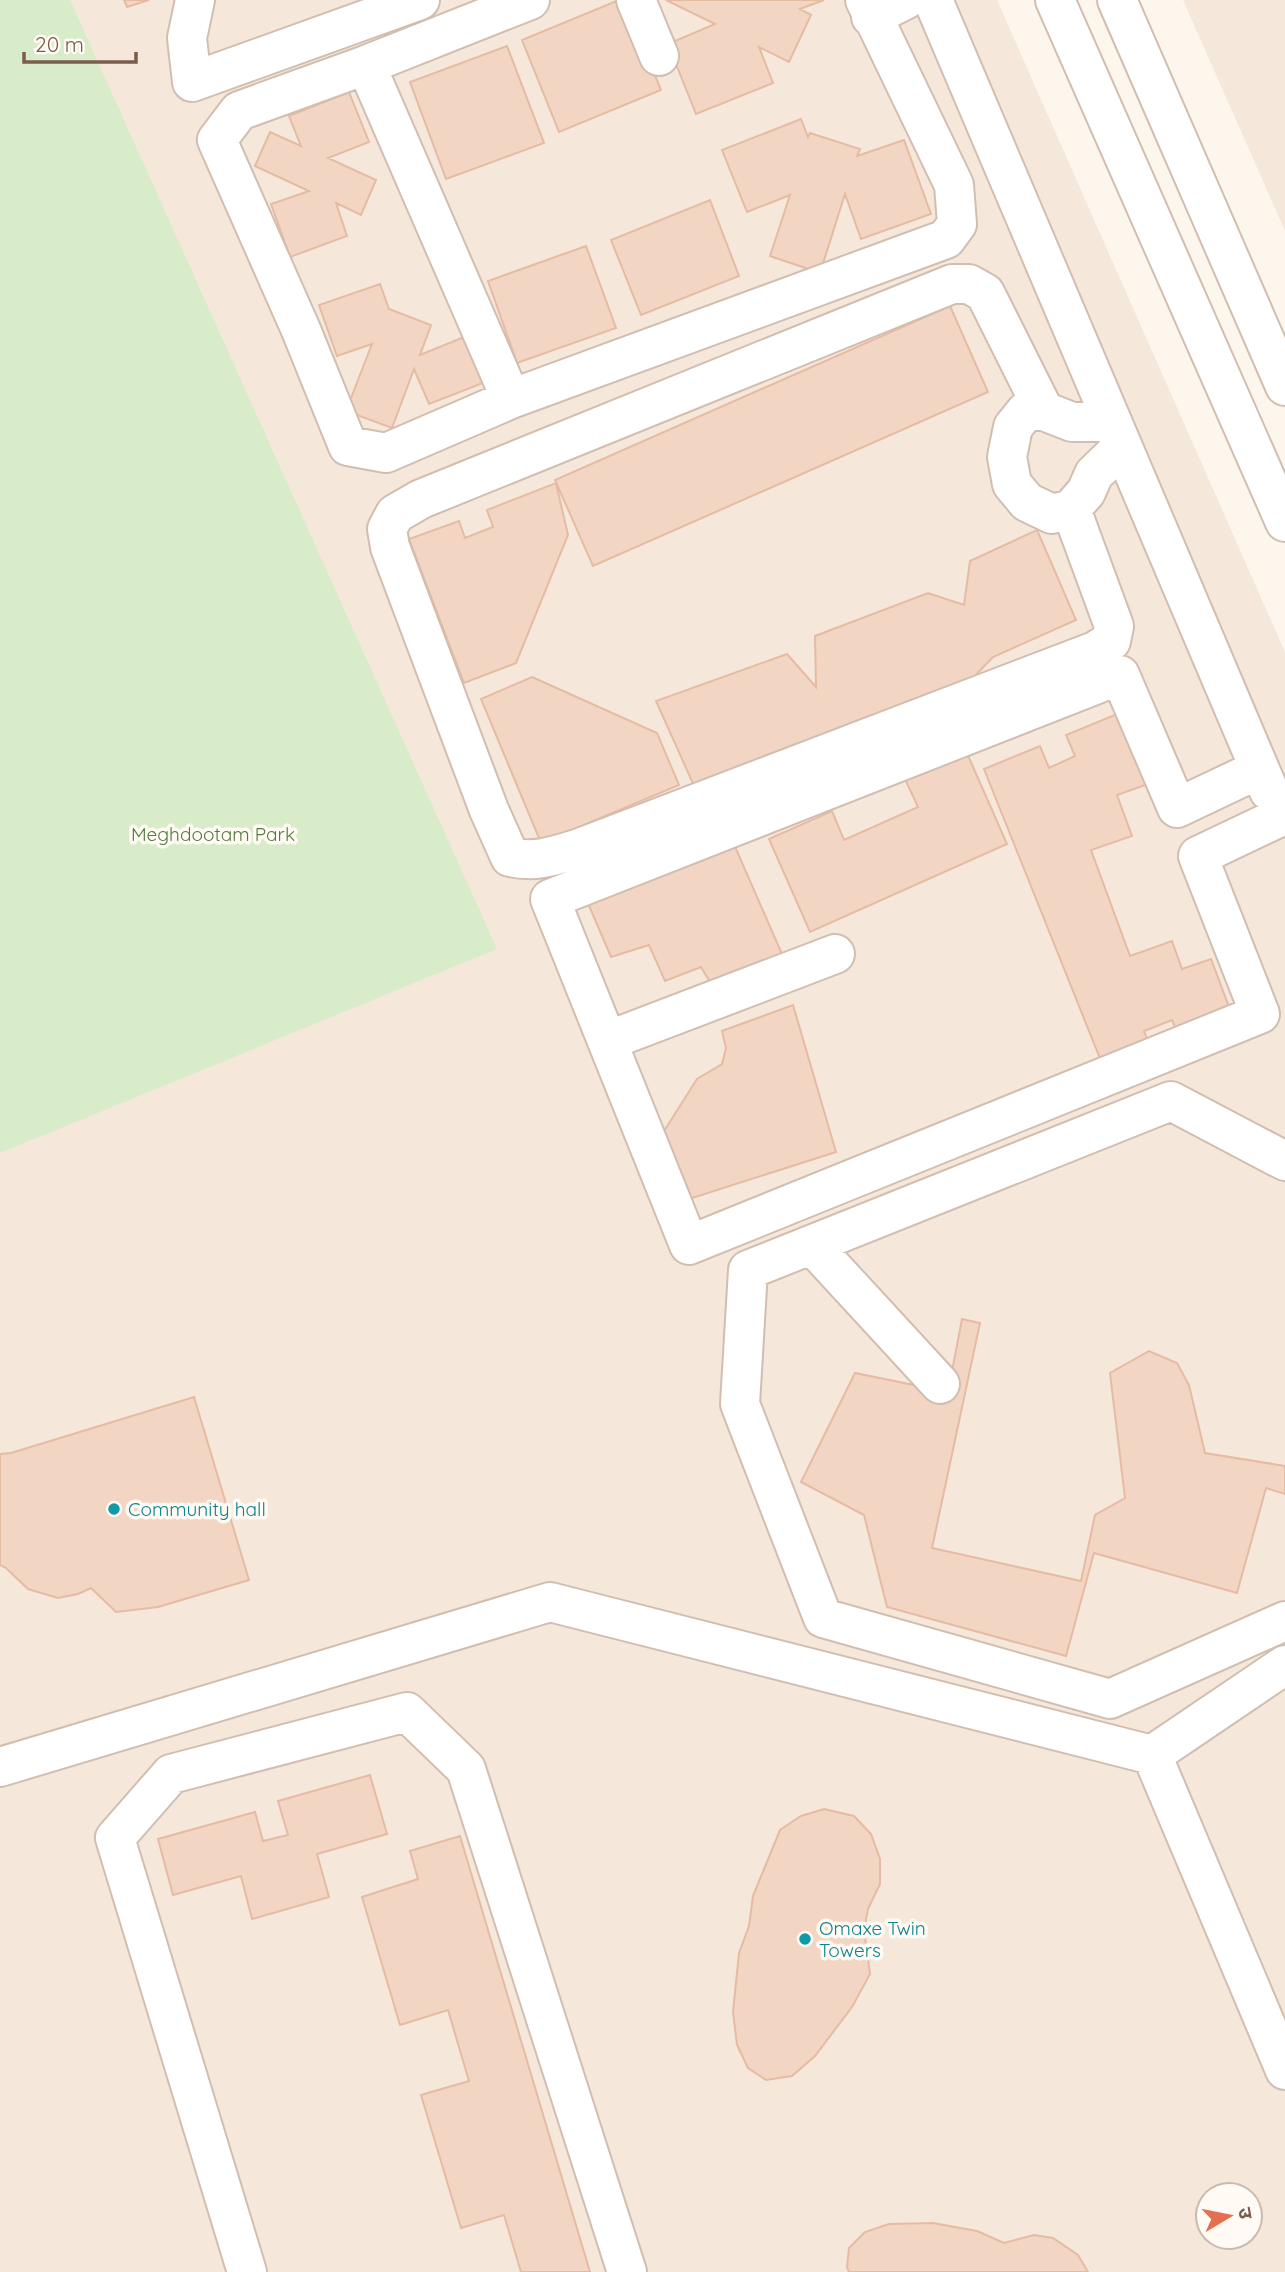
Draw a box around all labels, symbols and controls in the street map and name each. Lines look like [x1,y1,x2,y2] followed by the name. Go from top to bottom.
[24,21,136,65] scale bar
[35,31,84,57] text: 20 m
[131,822,295,846] park label: Meghdootam Park
[128,1497,266,1521] place label: Community hall
[106,1501,122,1517] marker: Community hall
[819,1916,926,1962] place label: Omaxe Twin Towers
[797,1931,813,1947] marker: Omaxe Twin Towers
[1194,2181,1264,2251] north arrow
[1233,2205,1259,2221] text: उ

